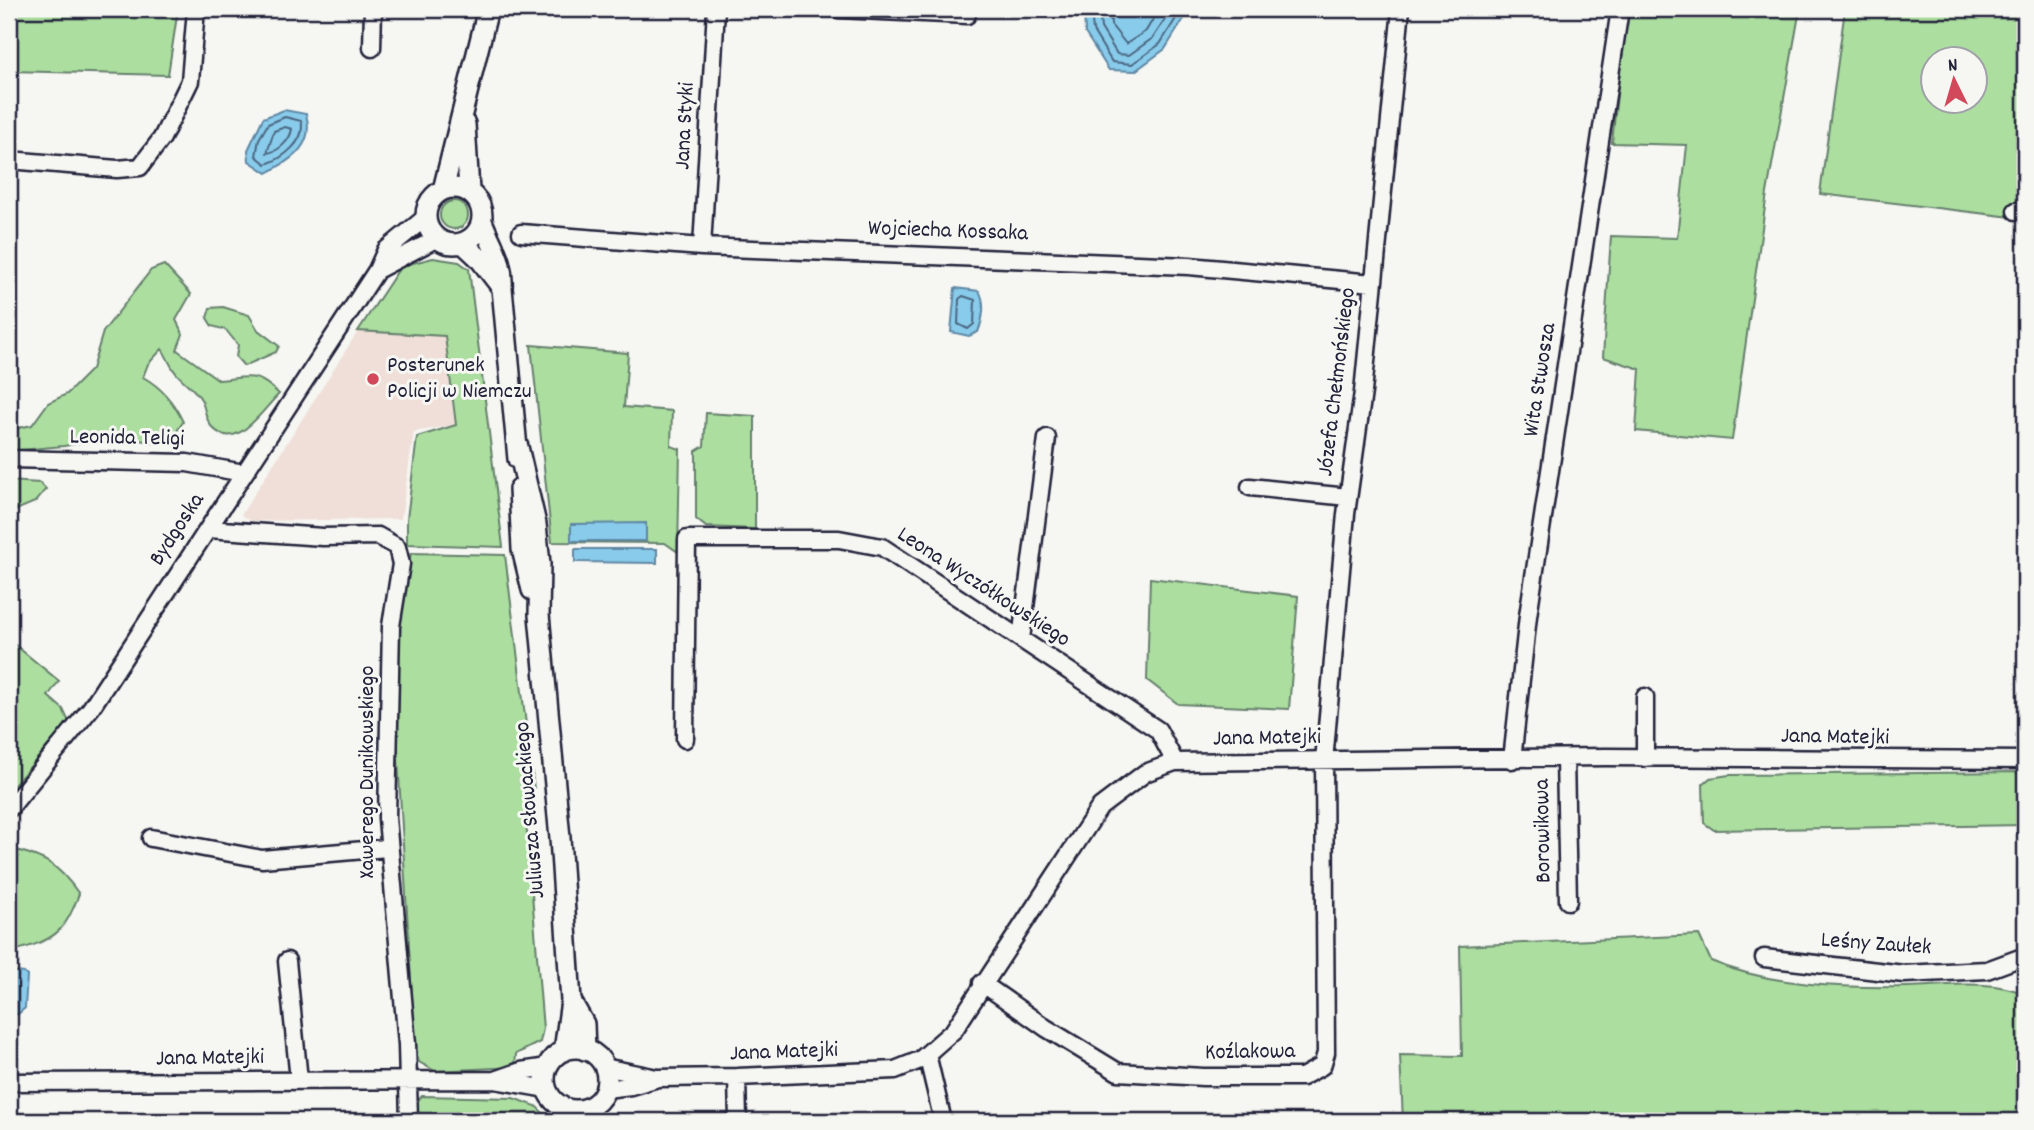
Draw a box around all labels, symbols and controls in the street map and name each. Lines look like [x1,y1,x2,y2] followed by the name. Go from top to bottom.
[1918,46,1988,116] north arrow
[1947,53,1959,80] text: N
[667,81,705,171] street label: Jana Styki
[867,213,1030,251] street label: Wojciecha Kossaka
[1310,286,1366,478] street label: Józefa Chełmońskiego
[1516,320,1566,439] street label: Wita Stwosza
[387,350,532,409] place label: Posterunek Policji w Niemczu
[365,371,381,387] marker: Posterunek Policji w Niemczu
[69,422,185,456] street label: Leonida Teligi
[142,486,215,573] street label: Bydgoska
[890,519,1076,657] street label: Leona Wyczółkowskiego
[352,666,385,878] street label: Xawerego Dunikowskiego
[507,720,555,900] street label: Juliusza Słowackiego
[1781,721,1889,755] street label: Jana Matejki
[1213,722,1321,756] street label: Jana Matejki
[1527,777,1561,883] street label: Borowikowa
[1820,925,1932,965] street label: Leśny Zaułek
[729,1035,839,1071] street label: Jana Matejki
[1205,1036,1297,1070] street label: Koźlakowa
[156,1042,264,1076] street label: Jana Matejki

